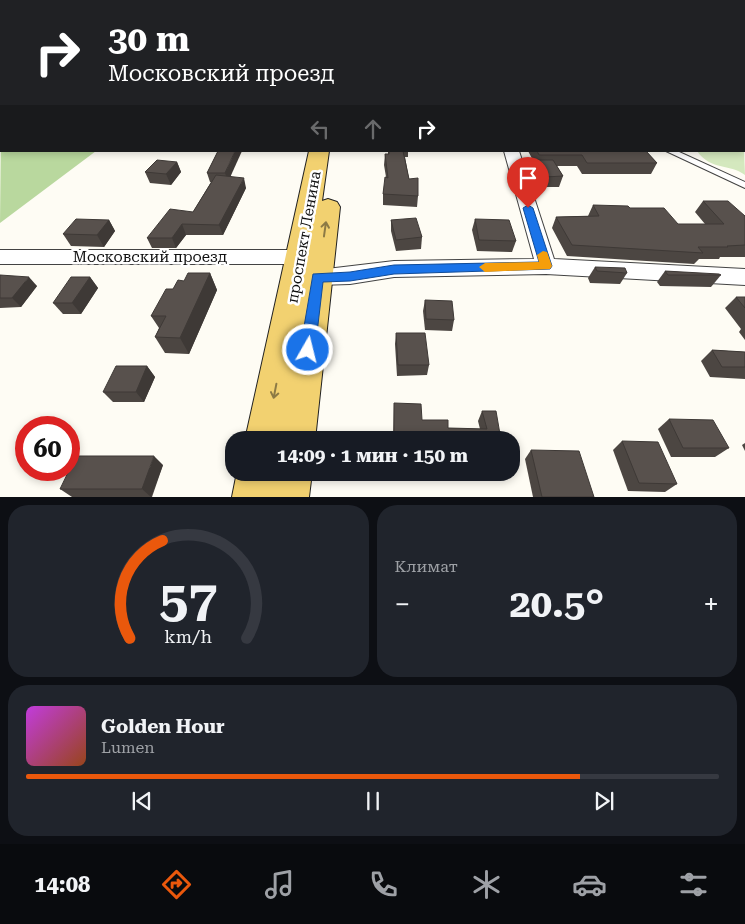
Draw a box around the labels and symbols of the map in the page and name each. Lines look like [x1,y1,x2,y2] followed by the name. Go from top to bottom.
[507,157,549,208] pin
[284,169,324,305] street label: проспект Ленина
[320,221,330,237] one-way arrow
[73,248,228,266] street label: Московский проезд
[281,323,333,375] position arrow
[270,382,279,398] one-way arrow
[15,416,80,481] speed limit sign: 60

